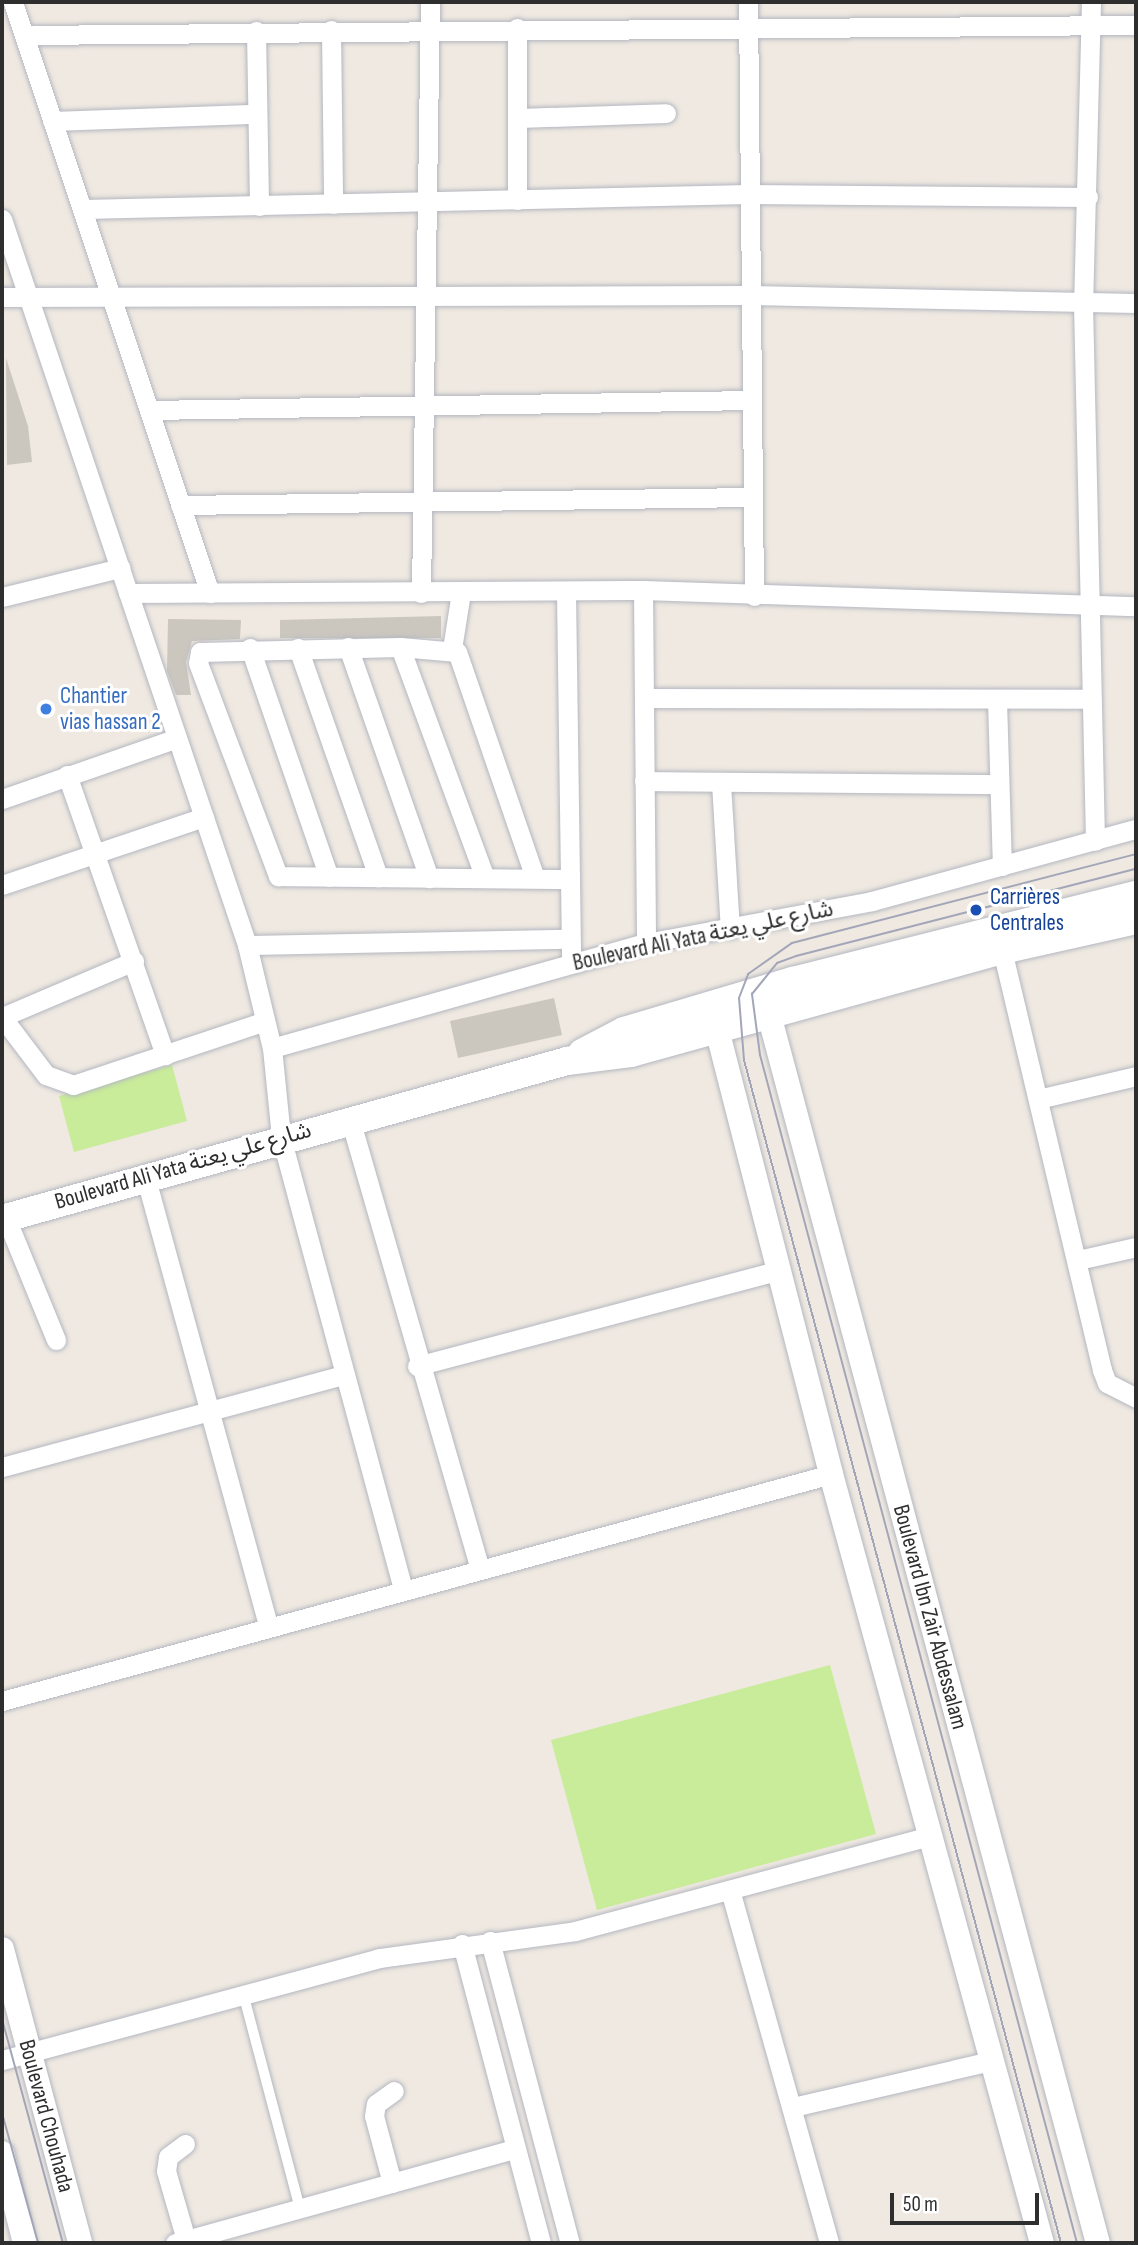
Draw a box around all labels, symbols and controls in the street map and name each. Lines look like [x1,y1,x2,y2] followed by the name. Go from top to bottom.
[60,682,161,736] place label: Chantier vias hassan 2
[38,701,54,717] marker: Chantier vias hassan 2
[990,883,1064,937] place label: Carrières Centrales
[570,895,836,977] street label: Boulevard Ali Yata شارع علي يعتة
[968,902,984,918] marker: Carrières Centrales
[52,1116,314,1216] street label: Boulevard Ali Yata شارع علي يعتة
[887,1502,973,1732] street label: Boulevard Ibn Zair Abdessalam
[12,2037,80,2195] street label: Boulevard Chouhada
[893,2178,1042,2222] scale bar
[903,2192,938,2217] text: 50 m

